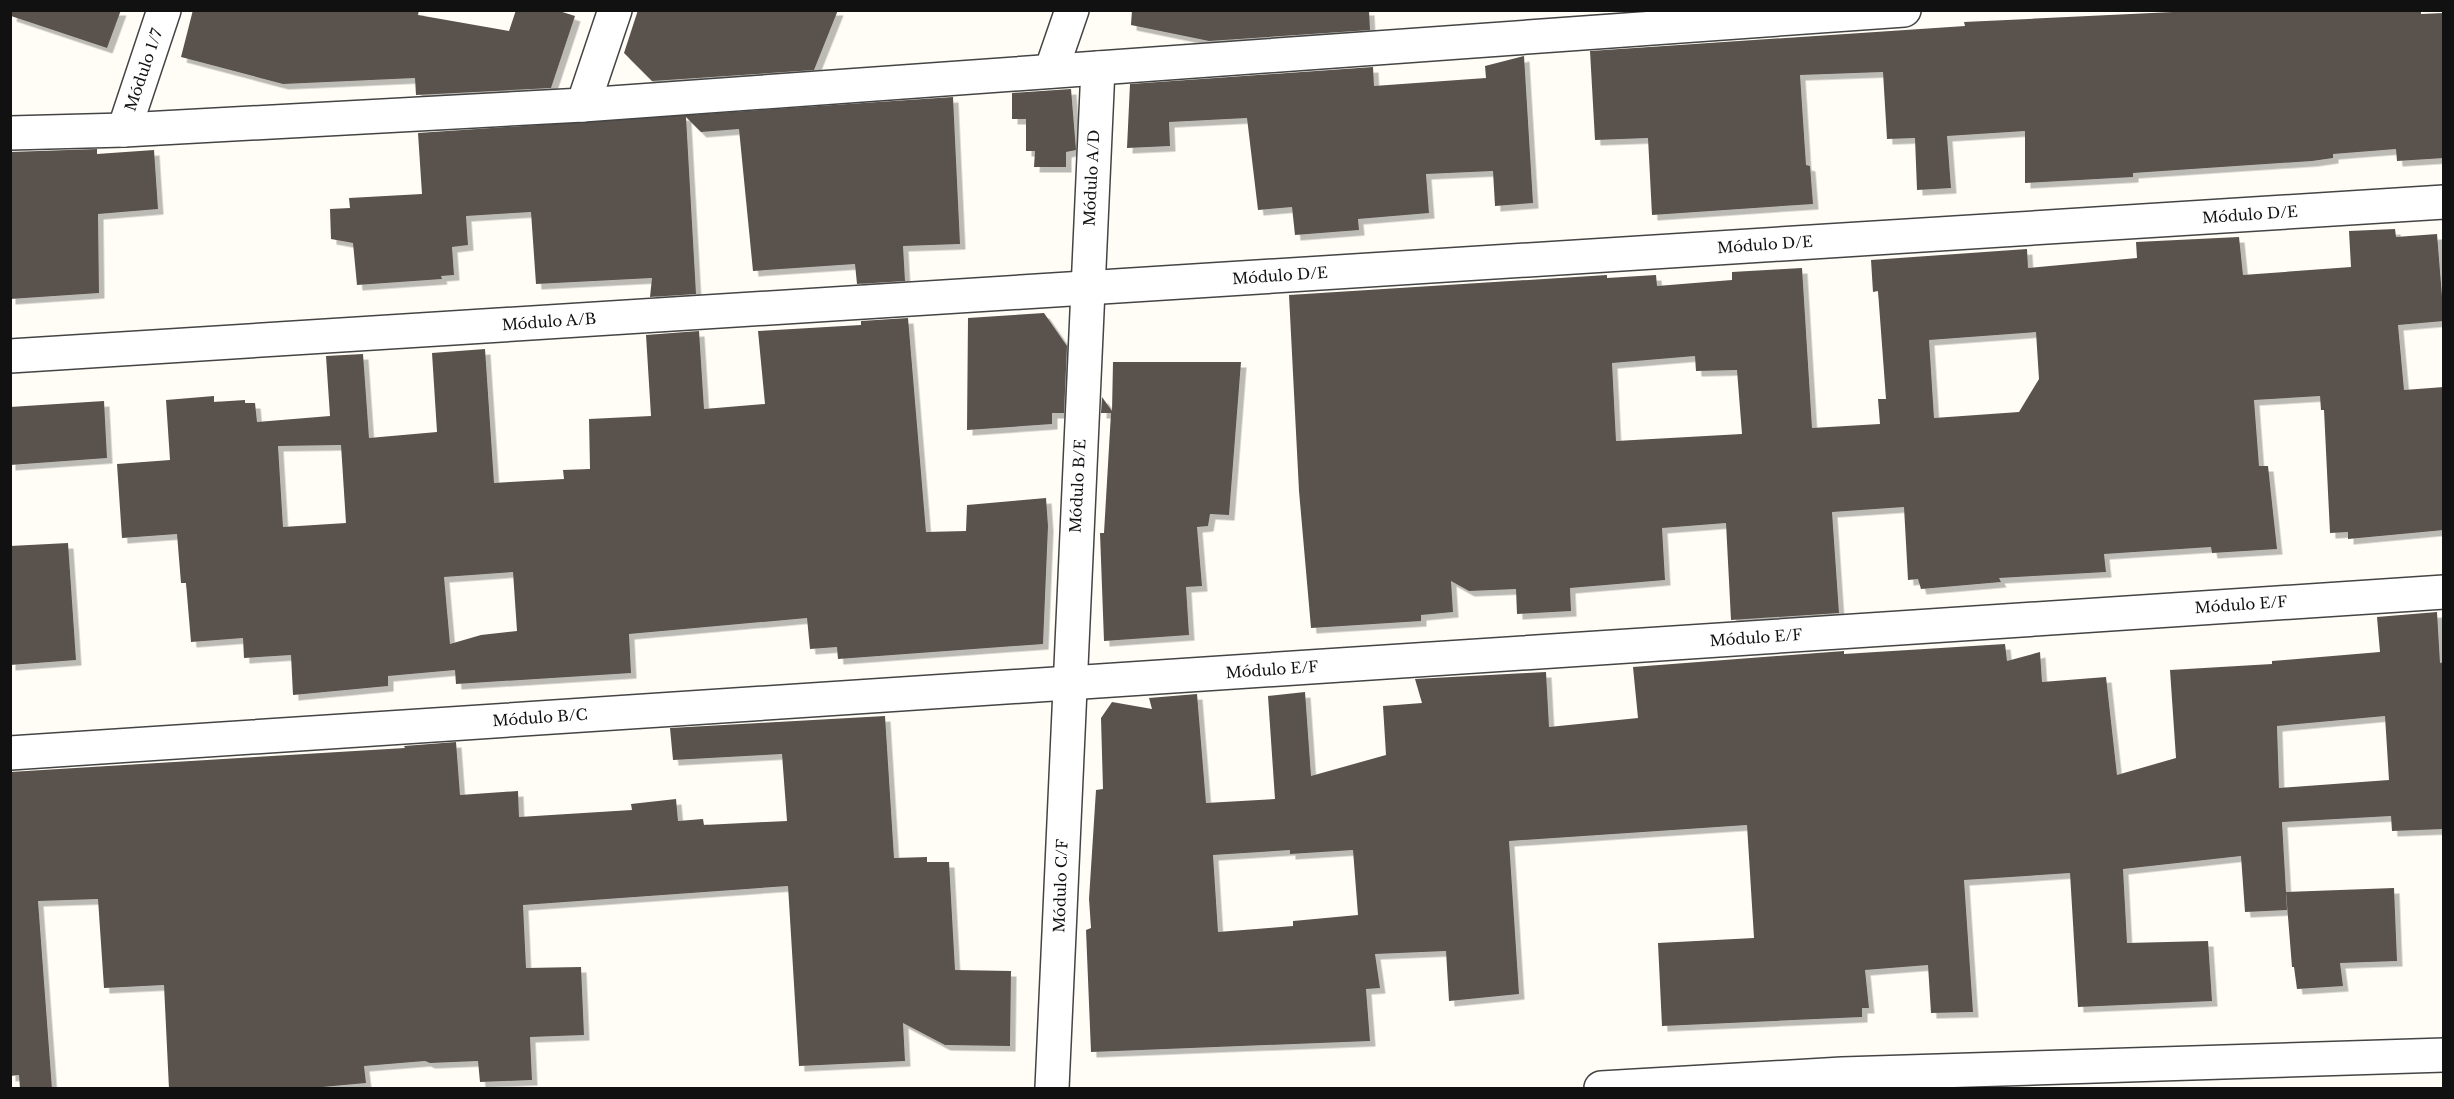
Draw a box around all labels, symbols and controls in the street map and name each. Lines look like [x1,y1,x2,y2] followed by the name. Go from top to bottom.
[121,26,167,114] street label: Módulo 1/7
[1079,129,1104,227] street label: Módulo A/D
[2201,202,2299,227] street label: Módulo D/E
[1716,232,1814,257] street label: Módulo D/E
[1231,263,1329,288] street label: Módulo D/E
[501,309,597,334] street label: Módulo A/B
[1066,438,1089,534] street label: Módulo B/E
[2194,592,2288,617] street label: Módulo E/F
[1709,625,1803,650] street label: Módulo E/F
[1225,657,1319,682] street label: Módulo E/F
[492,705,588,730] street label: Módulo B/C
[1049,839,1072,933] street label: Módulo C/F

